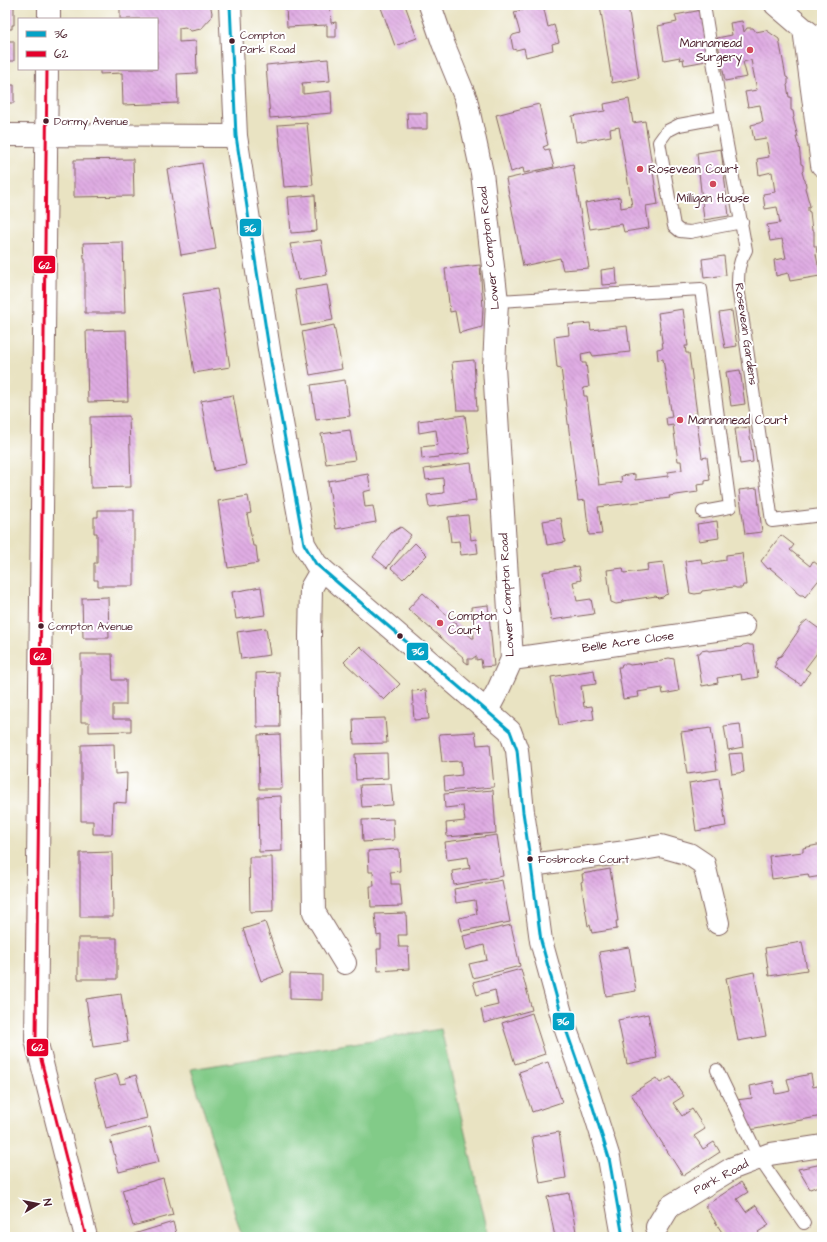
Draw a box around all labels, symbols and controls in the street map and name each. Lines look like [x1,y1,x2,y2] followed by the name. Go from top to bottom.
[18,18,158,70] legend
[54,26,68,43] text: 36
[240,28,295,57] place label: Compton Park Road
[680,35,742,67] place label: Mannamead Surgery
[227,36,237,46] marker: Compton Park Road
[745,45,755,55] marker: Mannamead Surgery
[54,46,69,63] text: 62
[54,114,128,130] place label: Dormy Avenue
[41,116,51,126] marker: Dormy Avenue
[648,161,738,178] place label: Rosevean Court
[635,164,645,174] marker: Rosevean Court
[708,179,718,189] marker: Milligan House
[474,185,504,311] street label: Lower Compton Road
[676,190,750,208] place label: Milligan House
[239,218,262,237] line badge: 36
[243,221,256,236] text: 36
[33,255,56,274] line badge: 62
[38,258,52,273] text: 62
[730,282,762,386] street label: Rosevean Gardens
[688,412,788,429] place label: Mannamead Court
[675,415,685,425] marker: Mannamead Court
[495,533,519,657] street label: Lower Compton Road
[448,608,497,639] place label: Compton Court
[435,618,445,628] marker: Compton Court
[48,619,133,634] place label: Compton Avenue
[36,621,46,631] marker: Compton Avenue
[581,627,676,657] street label: Belle Acre Close
[395,631,405,641] unlabelled marker
[406,642,429,661] line badge: 36
[411,644,424,659] text: 36
[29,647,52,666] line badge: 62
[33,649,47,664] text: 62
[538,852,630,867] place label: Fosbrooke Court
[525,854,535,864] marker: Fosbrooke Court
[552,1012,575,1031] line badge: 36
[556,1014,569,1029] text: 36
[26,1038,49,1057] line badge: 62
[31,1040,45,1055] text: 62
[690,1155,752,1199] street label: Park Road
[18,1184,58,1224] north arrow
[39,1198,55,1207] text: N

